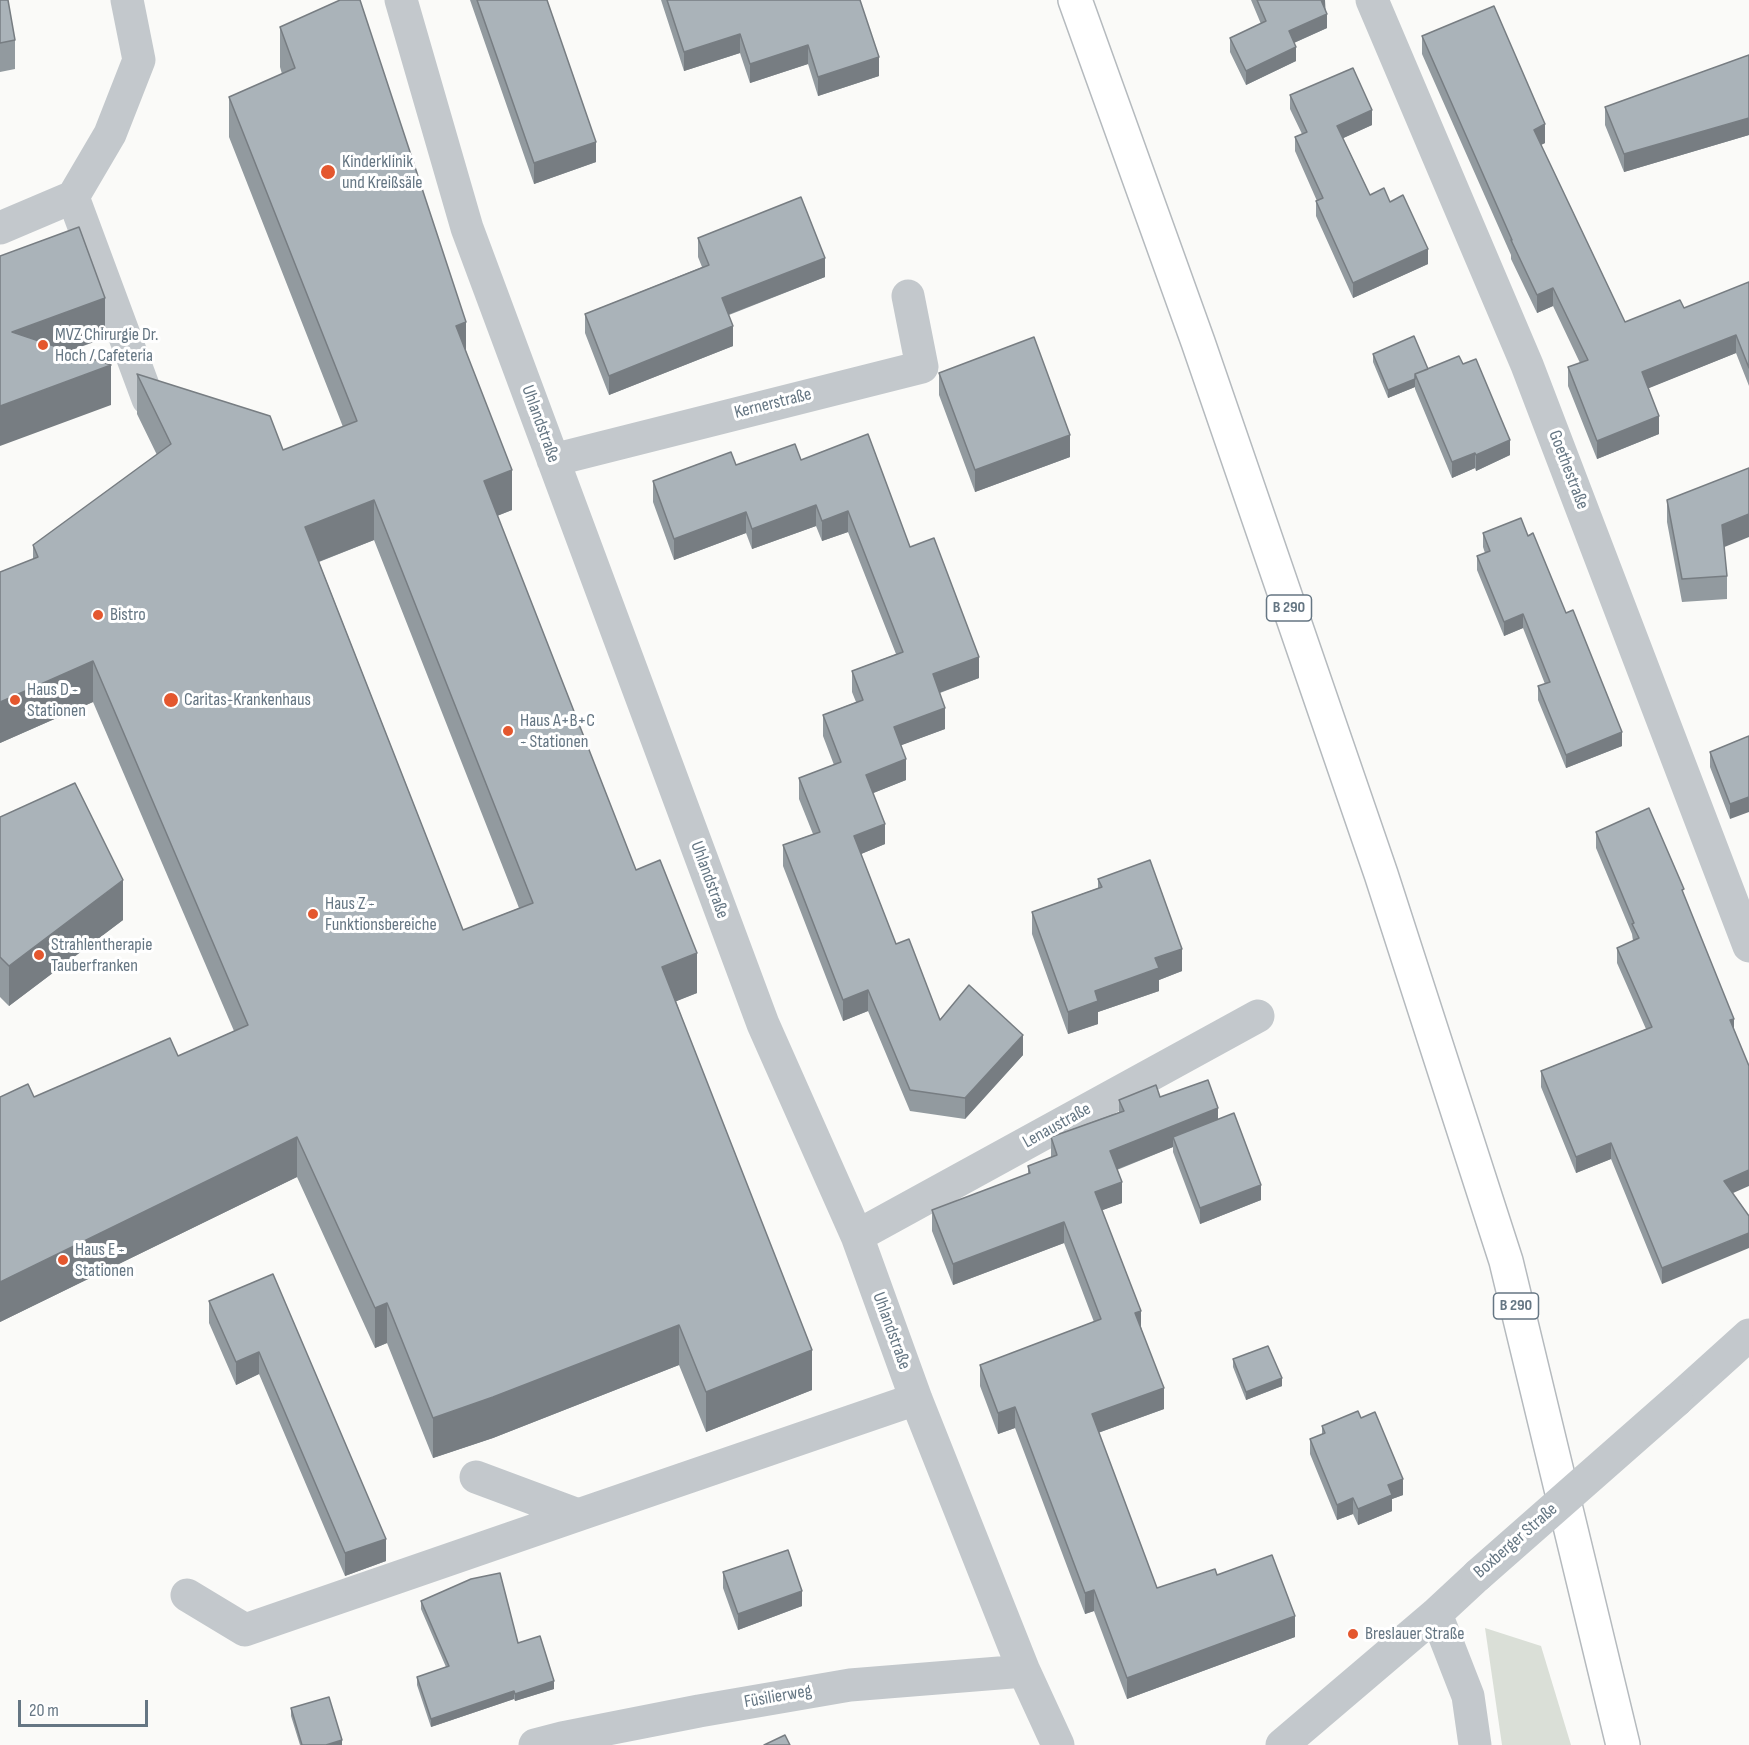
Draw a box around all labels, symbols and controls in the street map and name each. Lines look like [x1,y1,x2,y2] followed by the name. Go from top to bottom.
[342,151,423,194] place label: Kinderklinik und Kreißsäle
[319,163,337,181] marker: Kinderklinik und Kreißsäle
[55,324,158,366] place label: MVZ Chirurgie Dr. Hoch / Cafeteria
[36,338,50,352] marker: MVZ Chirurgie Dr. Hoch / Cafeteria
[516,382,564,466] street label: Uhlandstraße
[732,384,814,424] street label: Kernerstraße
[1543,428,1593,512] street label: Goethestraße
[1266,595,1312,621] road number: B 290
[110,604,146,626] place label: Bistro
[91,608,105,622] marker: Bistro
[27,679,86,722] place label: Haus D - Stationen
[184,689,311,711] place label: Caritas-Krankenhaus
[162,691,180,709] marker: Caritas-Krankenhaus
[8,693,22,707] marker: Haus D - Stationen
[520,710,595,752] place label: Haus A+B+C - Stationen
[501,724,515,738] marker: Haus A+B+C - Stationen
[685,838,733,922] street label: Uhlandstraße
[325,893,437,936] place label: Haus Z - Funktionsbereiche
[306,907,320,921] marker: Haus Z - Funktionsbereiche
[51,934,152,976] place label: Strahlentherapie Tauberfranken
[32,948,46,962] marker: Strahlentherapie Tauberfranken
[1019,1099,1095,1153] street label: Lenaustraße
[75,1239,134,1282] place label: Haus E - Stationen
[56,1253,70,1267] marker: Haus E - Stationen
[867,1289,915,1373] street label: Uhlandstraße
[1494,1293,1538,1319] road number: B 290
[1470,1499,1562,1583] street label: Boxberger Straße
[1365,1623,1464,1645] place label: Breslauer Straße
[1346,1627,1360,1641] marker: Breslauer Straße
[742,1680,814,1714] street label: Füsilierweg
[21,1688,152,1726] scale bar
[29,1700,59,1721] text: 20 m

